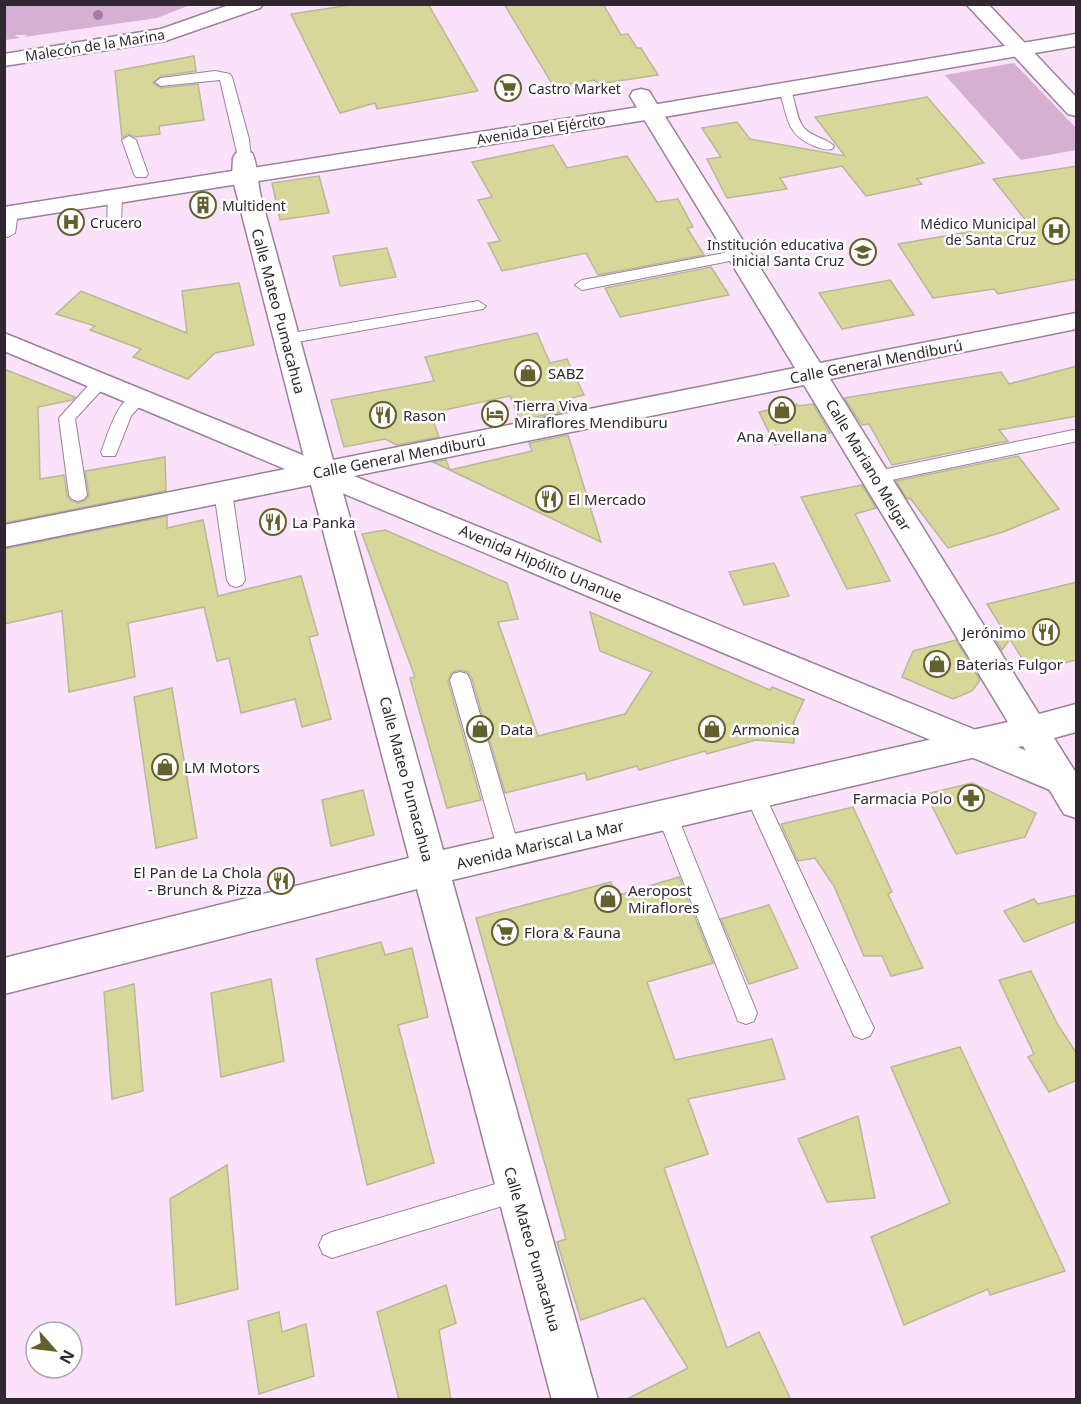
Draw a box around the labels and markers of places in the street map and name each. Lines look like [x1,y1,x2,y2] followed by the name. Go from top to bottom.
[493,73,523,103] supermarket icon: Castro Market
[528,79,621,98] place label: Castro Market
[188,190,218,220] building icon: Multident
[222,196,286,215] place label: Multident
[56,207,86,237] hospital icon: Crucero
[90,213,142,232] place label: Crucero
[920,214,1036,249] place label: Médico Municipal de Santa Cruz
[1041,216,1071,246] hospital icon: Médico Municipal de Santa Cruz
[707,235,844,270] place label: Institución educativa inicial Santa Cruz
[848,237,878,267] school or university icon: Institución educativa inicial Santa Cruz
[513,358,543,388] shop icon: SABZ
[548,363,584,383] place label: SABZ
[514,395,668,432] place label: Tierra Viva Miraflores Mendiburu
[767,395,797,425] shop icon: Ana Avellana
[480,399,510,429] hotel icon: Tierra Viva Miraflores Mendiburu
[368,400,398,430] restaurant icon: Rason
[403,405,446,425] place label: Rason
[737,426,827,446] place label: Ana Avellana
[534,484,564,514] restaurant icon: El Mercado
[568,489,646,509] place label: El Mercado
[258,507,288,537] restaurant icon: La Panka
[292,512,355,532] place label: La Panka
[1031,617,1061,647] restaurant icon: Jerónimo
[960,622,1026,642] place label: Jerónimo
[922,649,952,679] shop icon: Baterias Fulgor
[956,654,1063,674] place label: Baterias Fulgor
[465,714,495,744] shop icon: Data
[697,714,727,744] shop icon: Armonica
[500,719,533,739] place label: Data
[732,719,800,739] place label: Armonica
[150,752,180,782] shop icon: LM Motors
[184,757,260,777] place label: LM Motors
[956,783,986,813] pharmacy icon: Farmacia Polo
[853,788,952,808] place label: Farmacia Polo
[133,862,262,899] place label: El Pan de La Chola - Brunch & Pizza
[266,866,296,896] restaurant icon: El Pan de La Chola - Brunch & Pizza
[628,880,699,917] place label: Aeropost Miraflores
[593,884,623,914] shop icon: Aeropost Miraflores
[490,917,520,947] supermarket icon: Flora & Fauna
[524,922,621,942] place label: Flora & Fauna

